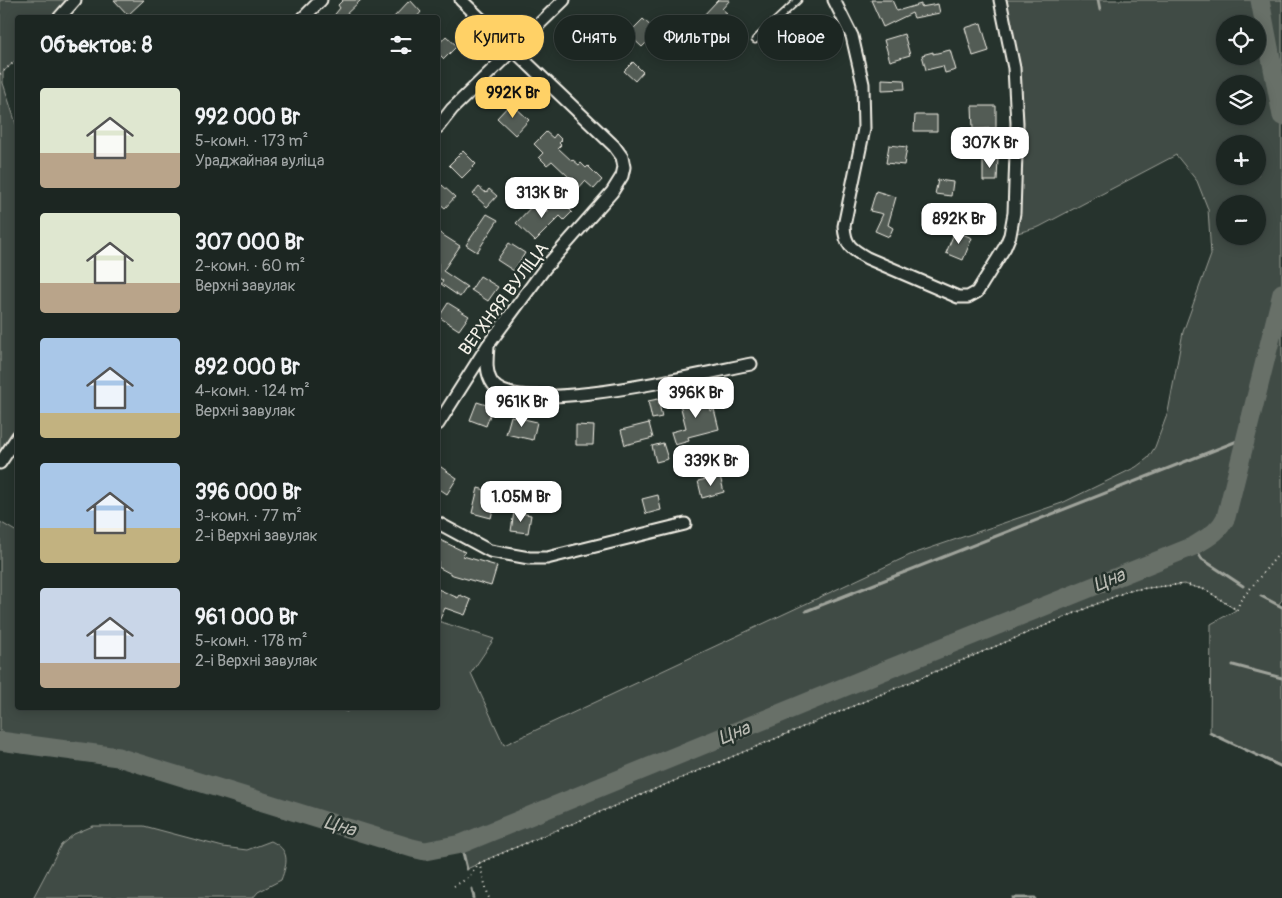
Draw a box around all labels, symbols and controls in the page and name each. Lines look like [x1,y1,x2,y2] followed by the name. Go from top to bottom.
[455,15,544,60] chip: Купить
[554,15,635,60] chip: Снять
[645,15,748,60] chip: Фильтры
[758,15,843,60] chip: Новое
[1216,15,1266,245] map controls
[1216,15,1266,65] button: locate
[387,31,415,59] icon: filters
[40,32,152,59] text: Объектов: 8
[1216,75,1266,125] button: layers
[467,76,559,119] pin: 992K Br
[486,83,540,103] text: 992K Br
[195,104,300,131] text: 992 000 Br
[80,108,140,168] icon: home
[944,126,1036,169] pin: 307K Br
[195,131,308,151] text: 5-комн. · 173 m²
[962,133,1018,153] text: 307K Br
[1216,135,1266,185] button: +
[195,151,324,171] text: Ураджайная вуліца
[496,176,588,219] pin: 313K Br
[516,183,568,203] text: 313K Br
[1216,195,1266,245] button: −
[913,202,1005,245] pin: 892K Br
[932,209,986,229] text: 892K Br
[195,229,304,256] text: 307 000 Br
[80,233,140,293] icon: home
[454,238,554,360] street label: ВЕРХНЯЯ ВУЛІЦА
[195,256,305,276] text: 2-комн. · 60 m²
[195,276,296,296] text: Верхні завулак
[195,354,300,381] text: 892 000 Br
[80,358,140,418] icon: home
[650,376,742,419] pin: 396K Br
[195,381,310,401] text: 4-комн. · 124 m²
[669,383,723,403] text: 396K Br
[476,386,568,428] pin: 961K Br
[496,392,548,412] text: 961K Br
[195,401,296,421] text: Верхні завулак
[665,444,757,487] pin: 339K Br
[684,451,738,471] text: 339K Br
[195,479,301,506] text: 396 000 Br
[469,480,573,523] pin: 1.05M Br
[80,483,140,543] icon: home
[491,487,551,507] text: 1.05M Br
[195,506,302,526] text: 3-комн. · 77 m²
[195,526,318,546] text: 2-і Верхні завулак
[1090,562,1129,597] water label: Цна
[195,604,298,631] text: 961 000 Br
[80,608,140,668] icon: home
[195,631,307,651] text: 5-комн. · 178 m²
[195,651,318,671] text: 2-і Верхні завулак
[715,715,754,750] water label: Цна
[321,810,360,842] water label: Цна

